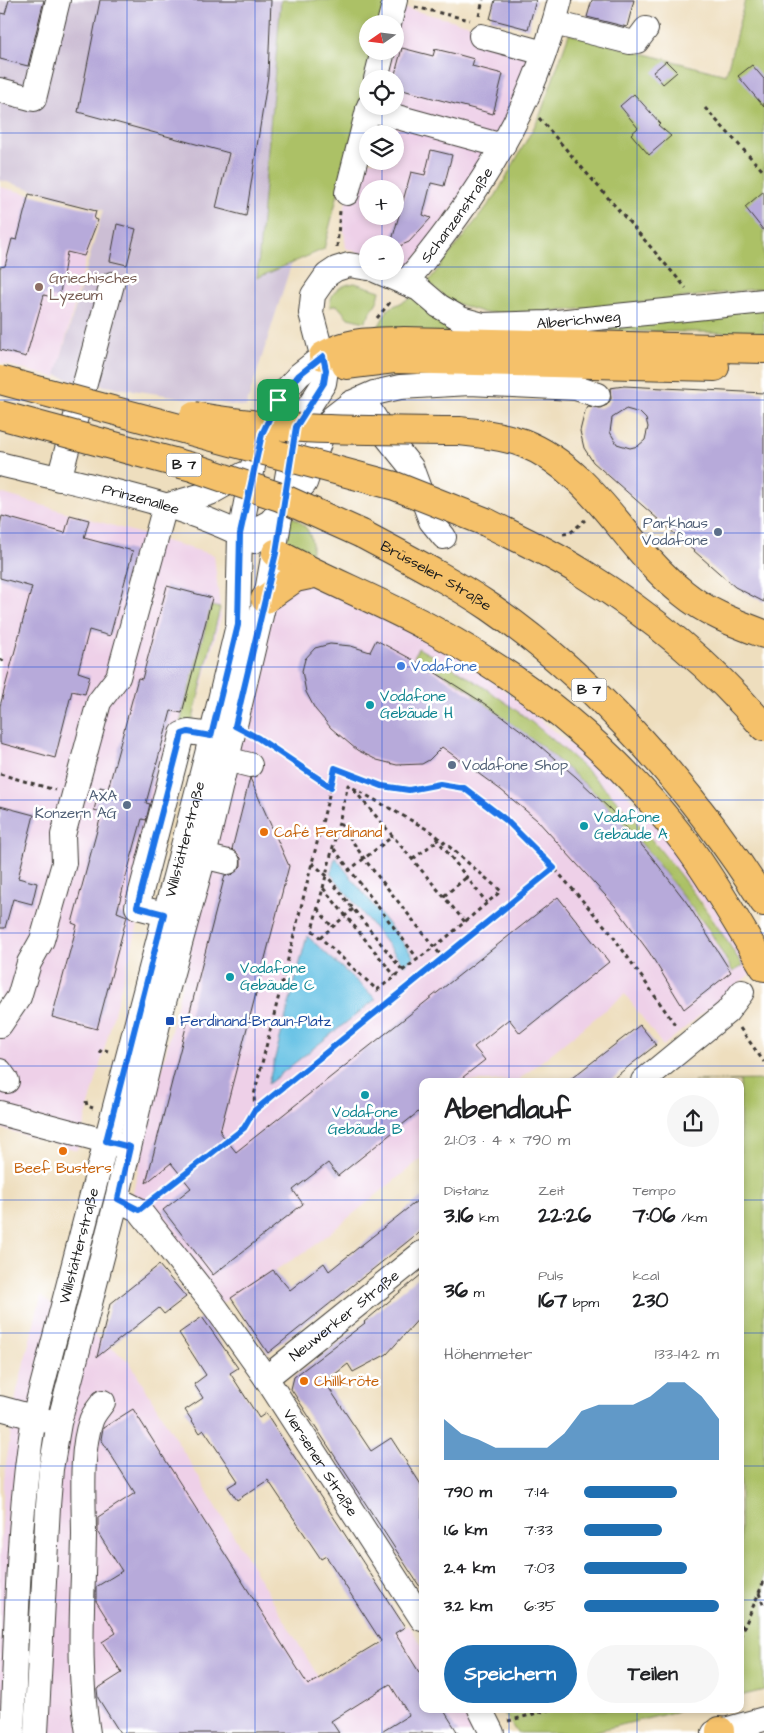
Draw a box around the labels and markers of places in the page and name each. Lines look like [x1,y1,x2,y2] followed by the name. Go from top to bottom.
[49,268,138,307] place label: Griechisches Lyzeum
[33,281,45,293] marker: Griechisches Lyzeum
[257,379,299,421] pin
[642,513,708,551] place label: Parkhaus Vodafone
[712,526,724,538] marker: Parkhaus Vodafone
[411,656,477,677] place label: Vodafone
[395,660,407,672] marker: Vodafone
[380,686,453,724] place label: Vodafone Gebäude H
[364,699,376,711] marker: Vodafone Gebäude H
[462,755,568,776] place label: Vodafone Shop
[446,759,458,771] marker: Vodafone Shop
[35,786,118,824] place label: AXA Konzern AG
[121,799,133,811] marker: AXA Konzern AG
[594,807,668,845] place label: Vodafone Gebäude A
[578,820,590,832] marker: Vodafone Gebäude A
[274,822,383,843] place label: Café Ferdinand
[258,826,270,838] marker: Café Ferdinand
[240,958,315,996] place label: Vodafone Gebäude C
[224,971,236,983] marker: Vodafone Gebäude C
[180,1011,332,1032] place label: Ferdinand-Braun-Platz
[164,1015,176,1027] marker: Ferdinand-Braun-Platz
[359,1089,371,1101] marker: Vodafone Gebäude B
[328,1102,403,1140] place label: Vodafone Gebäude B
[57,1145,69,1157] marker: Beef Busters
[14,1158,112,1179] place label: Beef Busters
[314,1371,379,1392] place label: Chillkröte
[298,1375,310,1387] marker: Chillkröte

